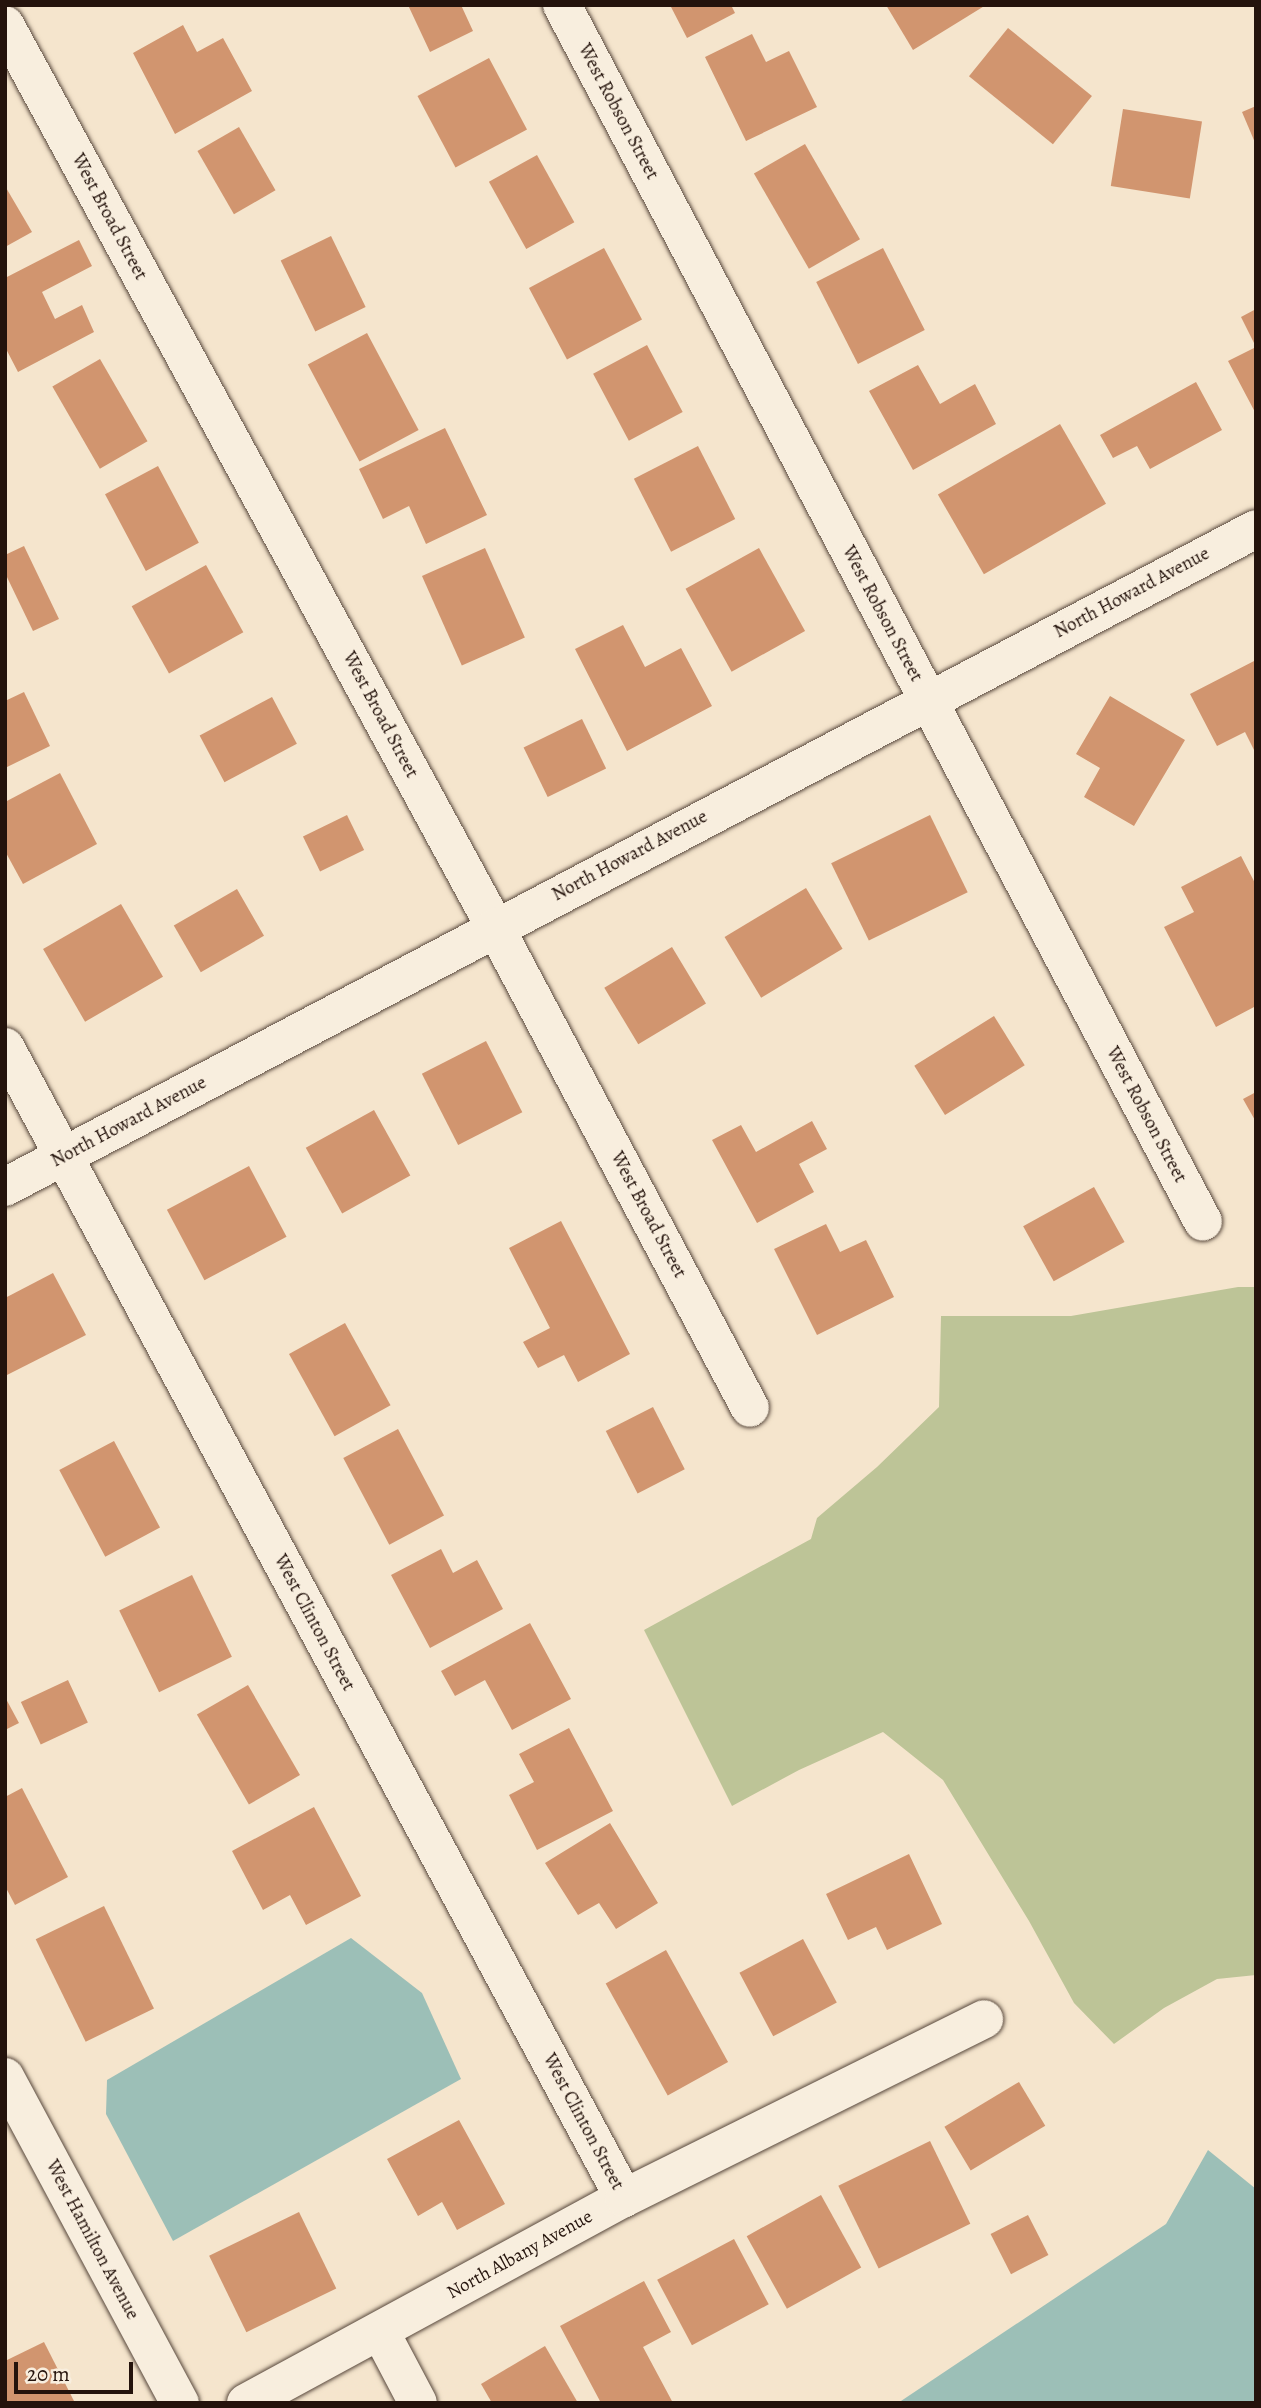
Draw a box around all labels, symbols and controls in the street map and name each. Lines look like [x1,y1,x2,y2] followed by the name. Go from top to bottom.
[573,40,663,184] street label: West Robson Street
[66,150,152,284] street label: West Broad Street
[837,542,927,686] street label: West Robson Street
[1050,542,1214,644] street label: North Howard Avenue
[337,648,423,782] street label: West Broad Street
[548,805,712,907] street label: North Howard Avenue
[1101,1043,1191,1187] street label: West Robson Street
[47,1071,211,1173] street label: North Howard Avenue
[605,1148,691,1282] street label: West Broad Street
[268,1551,360,1695] street label: West Clinton Street
[537,2050,629,2194] street label: West Clinton Street
[40,2156,144,2324] street label: West Hamilton Avenue
[443,2206,597,2304] street label: North Albany Avenue
[18,2348,136,2392] scale bar
[27,2360,70,2388] text: 20 m

